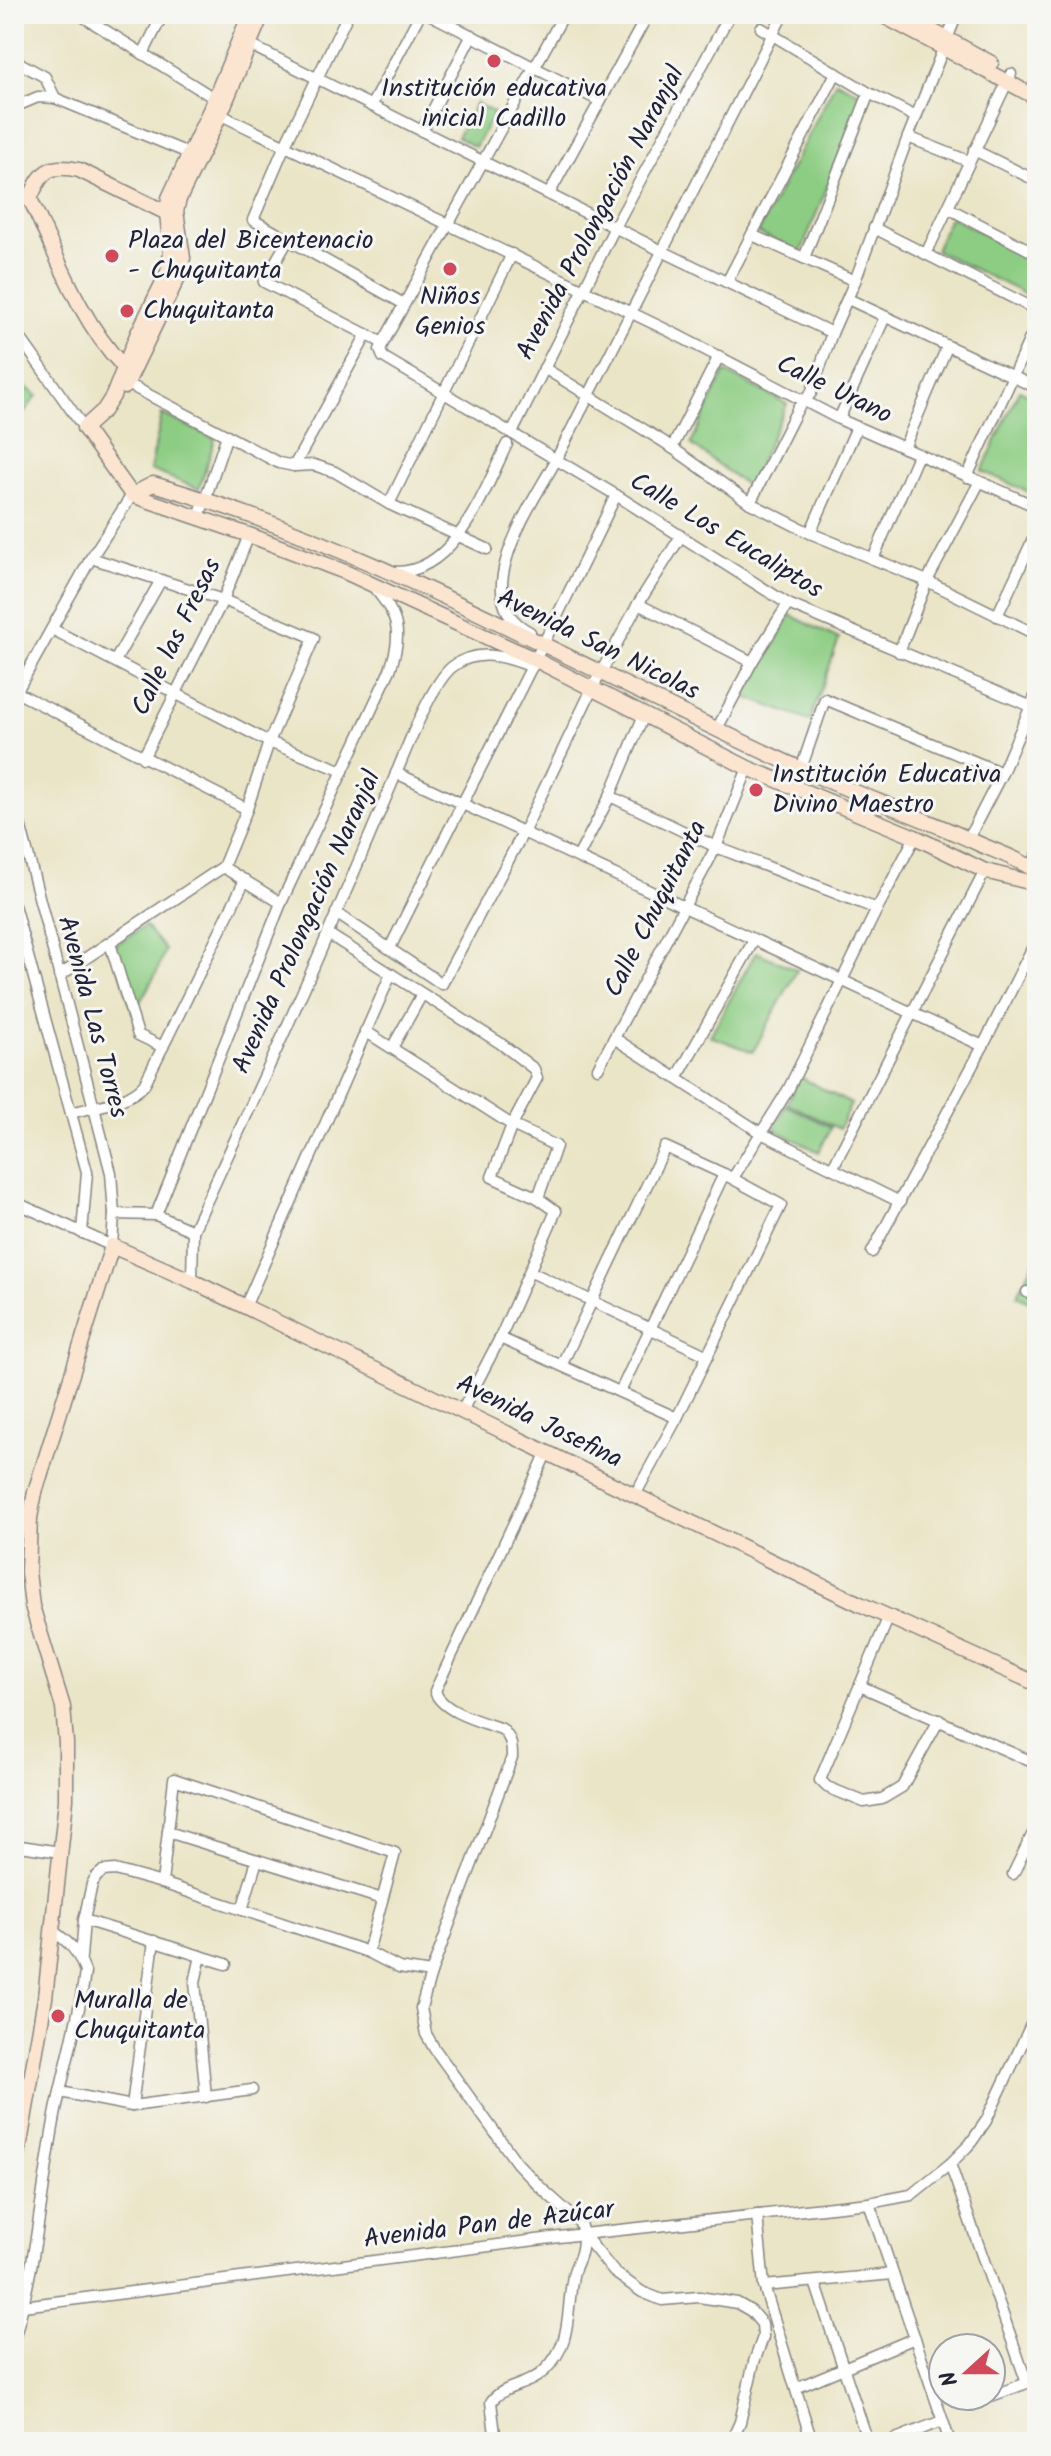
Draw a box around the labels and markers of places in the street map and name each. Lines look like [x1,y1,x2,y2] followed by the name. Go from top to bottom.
[485,52,503,70] marker: Institución educativa inicial Cadillo
[381,68,607,140] place label: Institución educativa inicial Cadillo
[128,220,373,292] place label: Plaza del Bicentenacio - Chuquitanta
[103,247,121,265] marker: Plaza del Bicentenacio - Chuquitanta
[441,260,459,278] marker: Niños Genios
[415,276,485,348] place label: Niños Genios
[143,290,274,332] place label: Chuquitanta
[118,302,136,320] marker: Chuquitanta
[772,754,1001,826] place label: Institución Educativa Divino Maestro
[747,781,765,799] marker: Institución Educativa Divino Maestro
[74,1980,205,2052] place label: Muralla de Chuquitanta
[49,2007,67,2025] marker: Muralla de Chuquitanta

